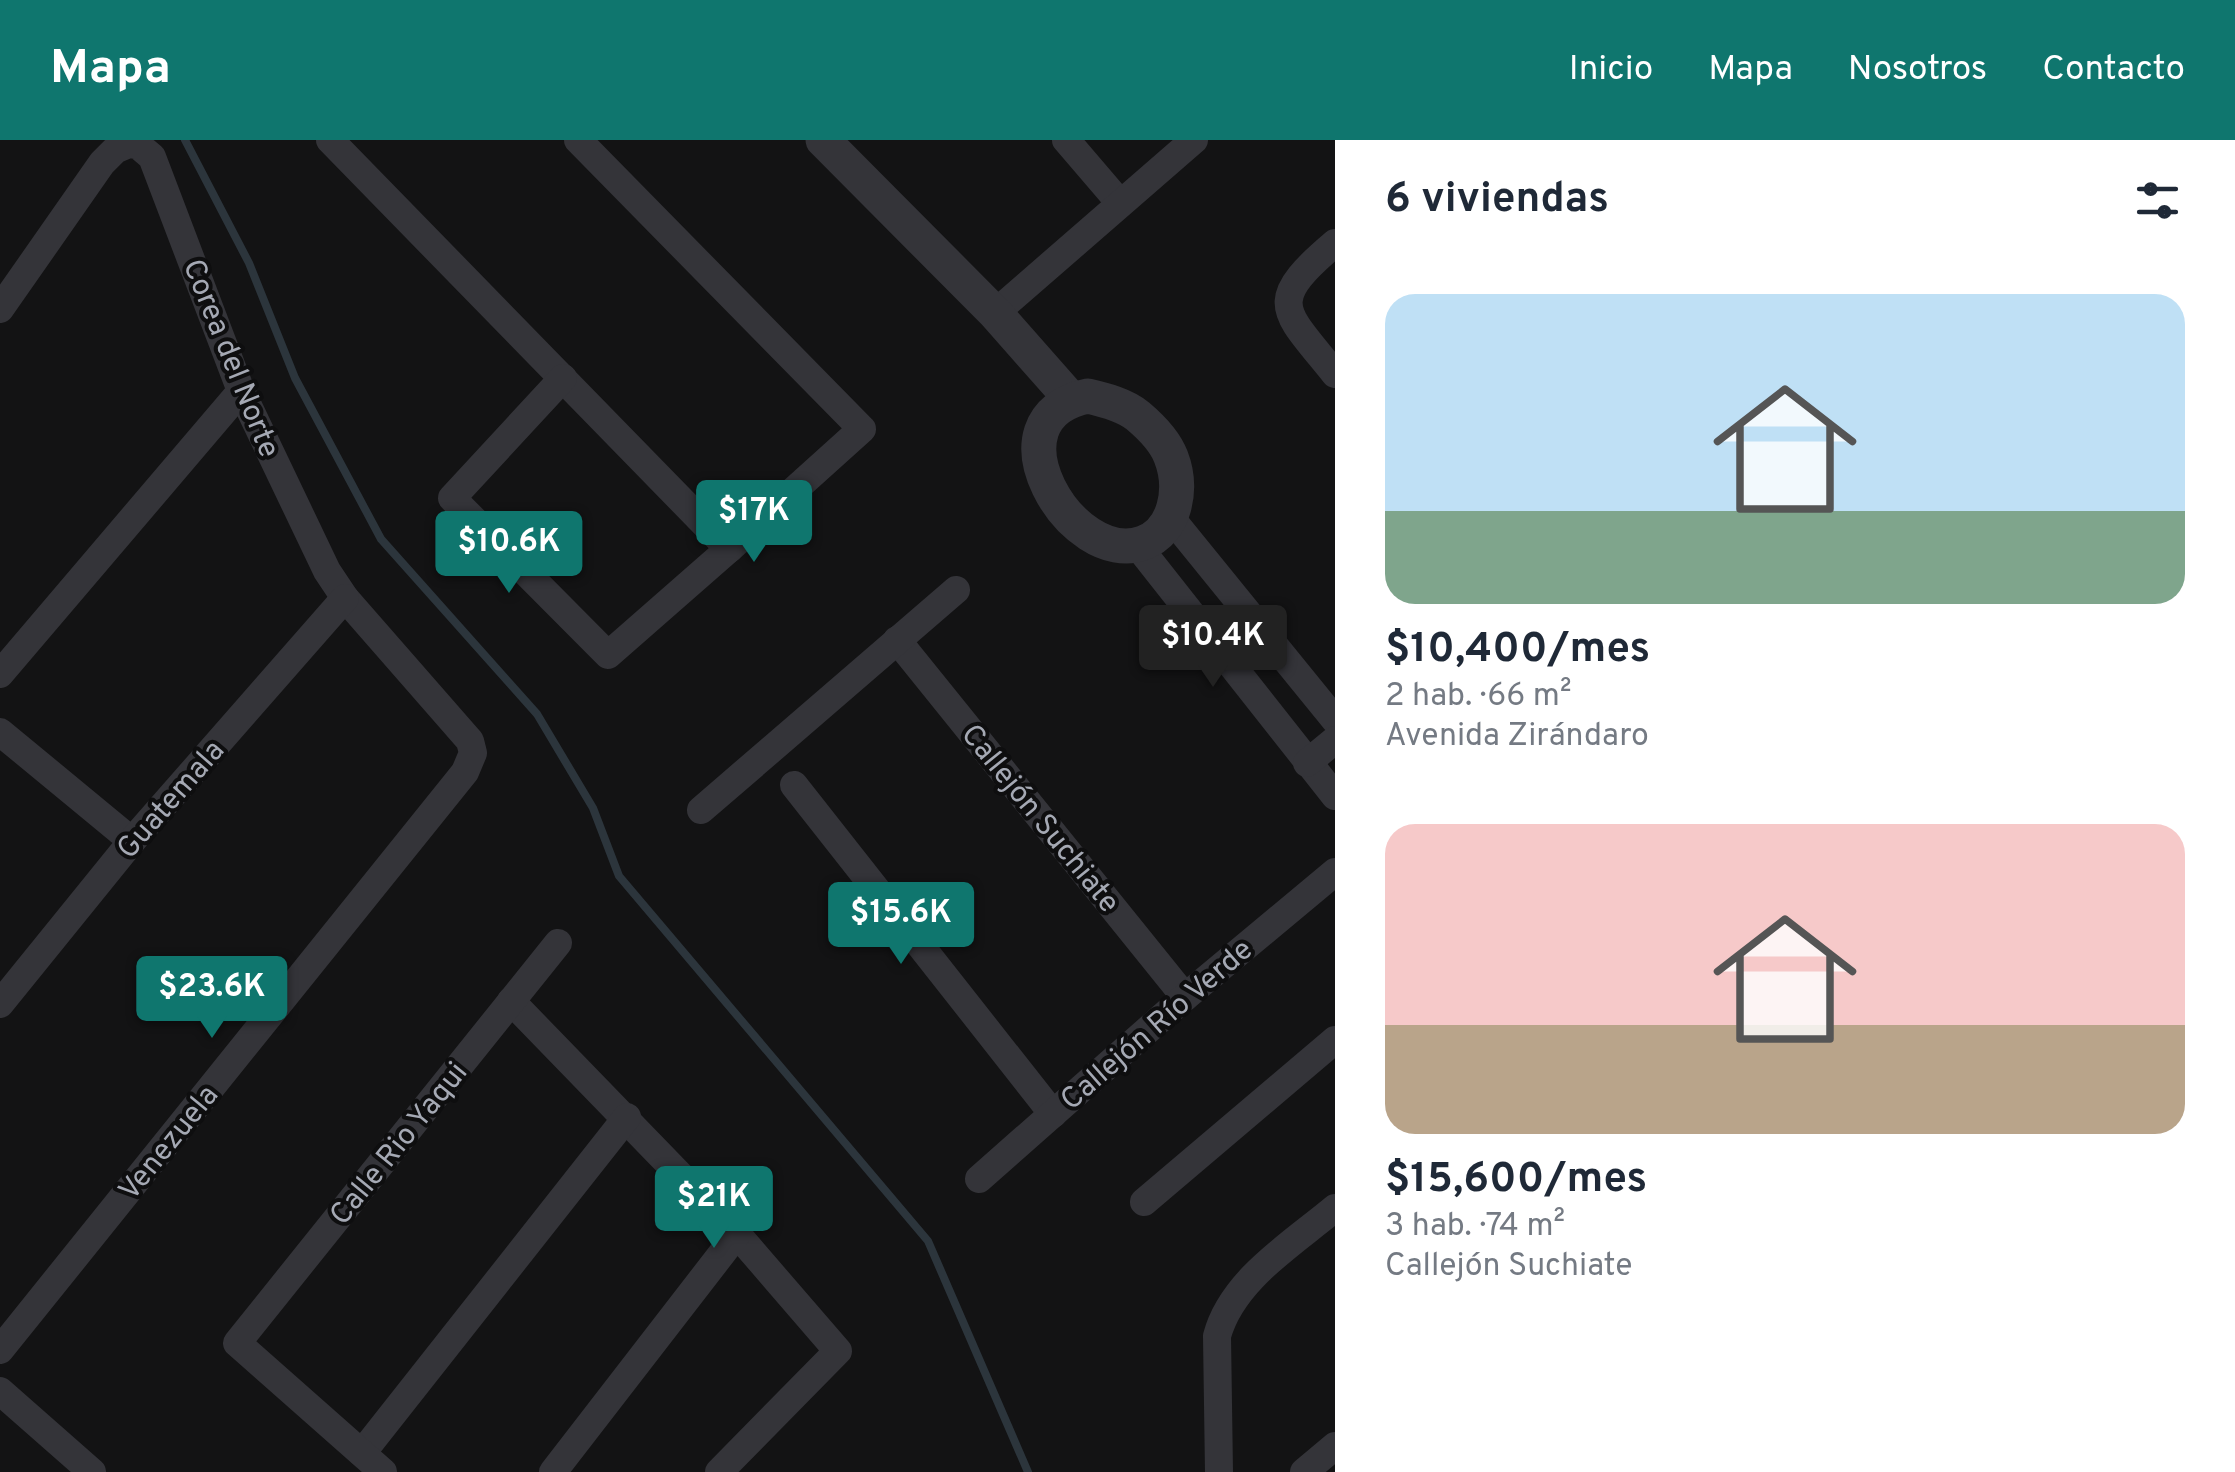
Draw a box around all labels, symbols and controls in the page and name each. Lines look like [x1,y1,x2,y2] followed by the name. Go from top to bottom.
[50,40,171,100] text: Mapa
[1569,48,1653,92] text: Inicio
[1708,48,1793,92] text: Mapa
[1848,48,1987,92] text: Nosotros
[2042,48,2185,92] text: Contacto
[2130,173,2185,228] icon: filters
[1385,174,1609,227] text: 6 viviendas
[173,254,286,464] street label: Corea del Norte
[1695,359,1875,539] icon: home
[695,480,813,565] pin: $17K
[718,492,790,532] text: $17K
[428,511,590,596] pin: $10.6K
[457,523,561,563] text: $10.6K
[1132,605,1294,690] pin: $10.4K
[1161,617,1265,657] text: $10.4K
[1385,624,1650,677] text: $10,400/mes
[1385,677,1572,717] text: 2 hab. · 66 m²
[1385,717,1649,757] text: Avenida Zirándaro
[952,718,1126,921] street label: Callejón Suchiate
[110,734,234,868] street label: Guatemala
[820,882,982,967] pin: $15.6K
[1695,889,1875,1069] icon: home
[850,894,952,934] text: $15.6K
[1054,932,1261,1119] street label: Callejón Río Verde
[131,956,293,1041] pin: $23.6K
[158,968,266,1008] text: $23.6K
[323,1056,477,1234] street label: Calle Rio Yaqui
[112,1078,228,1209] street label: Venezuela
[1385,1154,1647,1207] text: $15,600/mes
[655,1166,773,1251] pin: $21K
[677,1178,751,1218] text: $21K
[1385,1207,1565,1247] text: 3 hab. · 74 m²
[1385,1247,1633,1287] text: Callejón Suchiate

